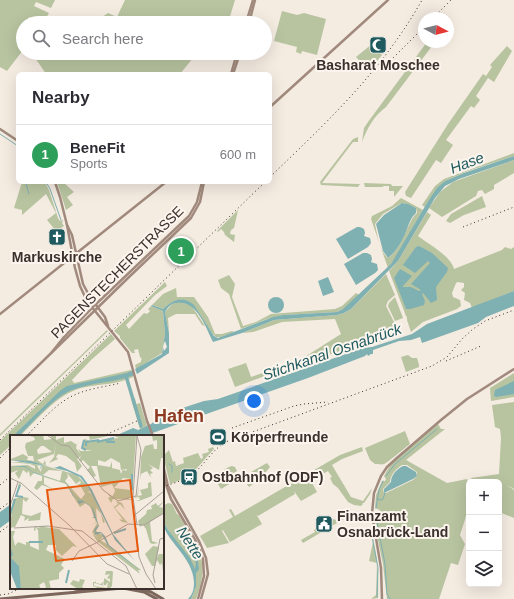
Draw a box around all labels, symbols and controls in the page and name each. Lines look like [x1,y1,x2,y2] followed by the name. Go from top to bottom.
[418,12,454,48] north arrow
[16,16,272,60] search box
[30,27,52,49] icon: search
[62,30,144,47] text: Search here
[368,35,388,55] mosque icon: Basharat Moschee
[316,57,440,73] place label: Basharat Moschee
[32,88,90,107] text: Nearby
[70,139,125,156] text: BeneFit
[41,147,49,162] text: 1
[220,147,256,162] text: 600 m
[447,148,486,177] water label: Hase
[70,156,108,171] text: Sports
[48,203,186,341] street label: PAGENSTECHERSTRASSE
[47,227,67,247] church icon: Markuskirche
[168,236,194,266] pin: 1
[12,249,102,265] place label: Markuskirche
[260,319,405,383] water label: Stichkanal Osnabrück
[244,391,264,411] your location
[154,406,204,426] district label: Hafen
[208,427,228,447] sports icon: Körperfreunde
[231,429,328,445] place label: Körperfreunde
[10,435,164,589] inset map
[179,467,199,487] station icon: Ostbahnhof (ODF)
[202,469,323,485] place label: Ostbahnhof (ODF)
[466,479,502,587] map controls
[466,479,502,515] button: +
[337,508,448,540] place label: Finanzamt Osnabrück-Land
[314,514,334,534] public building icon: Finanzamt Osnabrück-Land
[466,515,502,551] button: −
[174,523,207,562] water label: Nette
[466,551,502,587] button: layers

